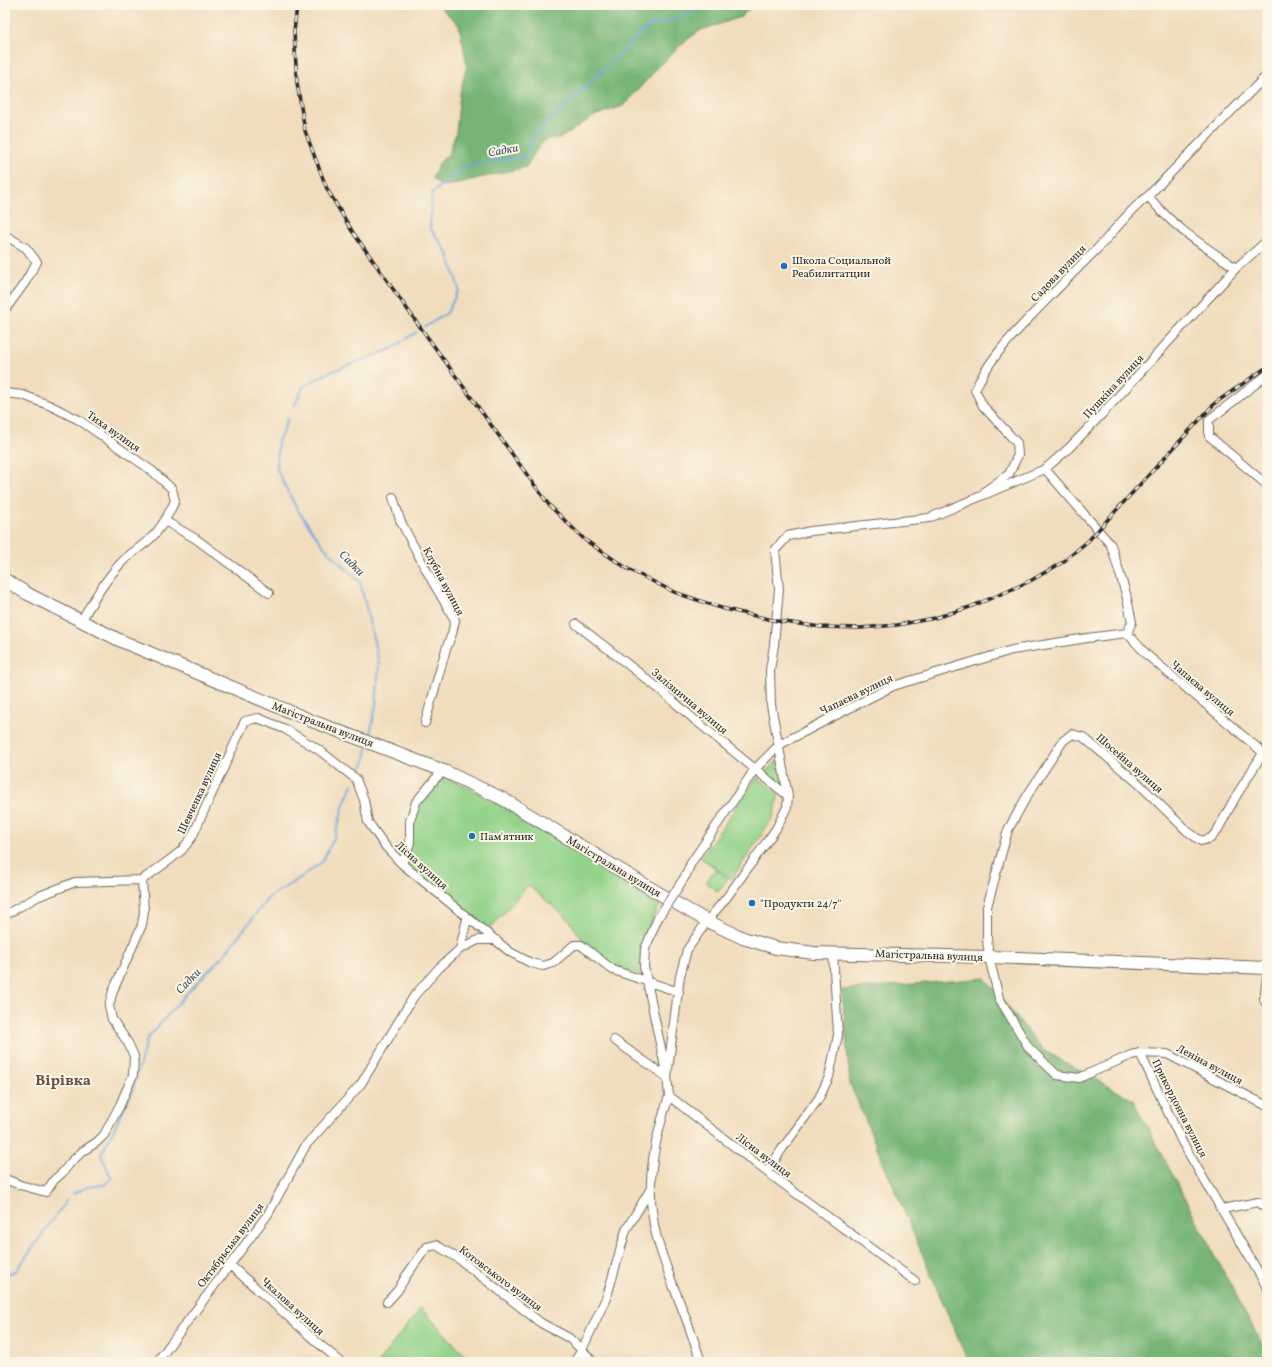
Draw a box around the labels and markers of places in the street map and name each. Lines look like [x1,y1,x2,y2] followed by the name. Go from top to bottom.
[792,254,891,282] place label: Школа Социальной Реабилитатции
[779,261,789,271] marker: Школа Социальной Реабилитатции
[480,830,534,845] place label: Пам'ятник
[467,831,477,841] marker: Пам'ятник
[760,897,842,912] place label: "Продукти 24/7"
[747,898,757,908] marker: "Продукти 24/7"

